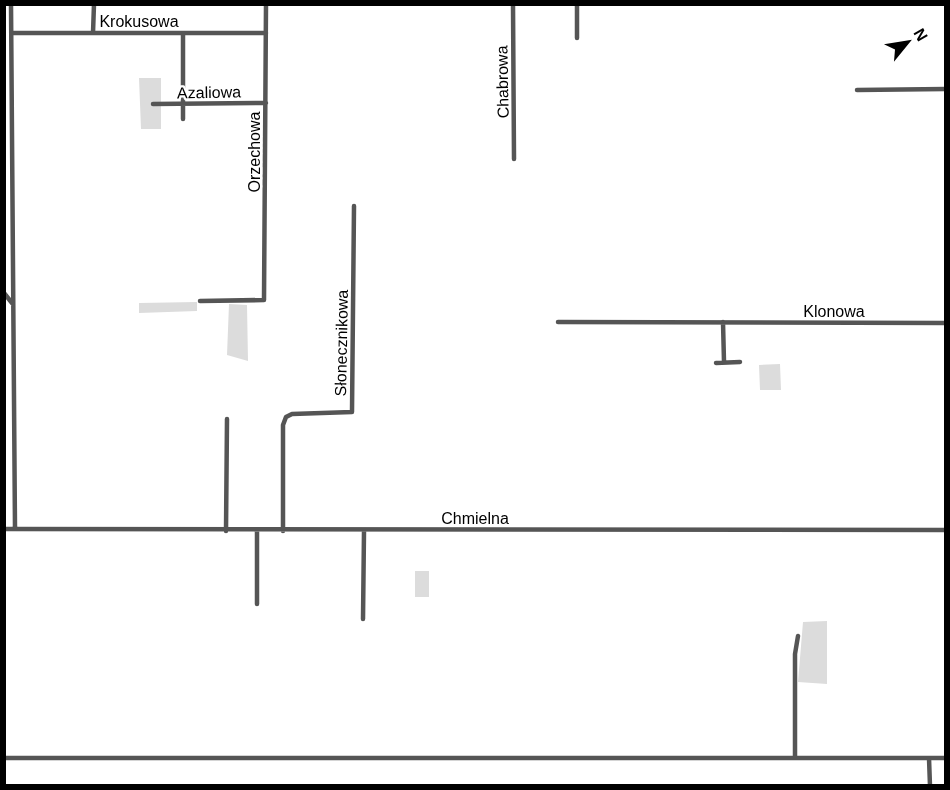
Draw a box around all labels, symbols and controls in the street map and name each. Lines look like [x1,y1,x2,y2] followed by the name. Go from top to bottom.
[878,12,938,72] north arrow
[99,13,179,30] street label: Krokusowa
[910,25,931,44] text: N
[493,45,512,119] street label: Chabrowa
[177,83,241,102] street label: Azaliowa
[246,111,263,192] street label: Orzechowa
[332,289,351,397] street label: Słonecznikowa
[803,303,865,320] street label: Klonowa
[441,510,509,527] street label: Chmielna

